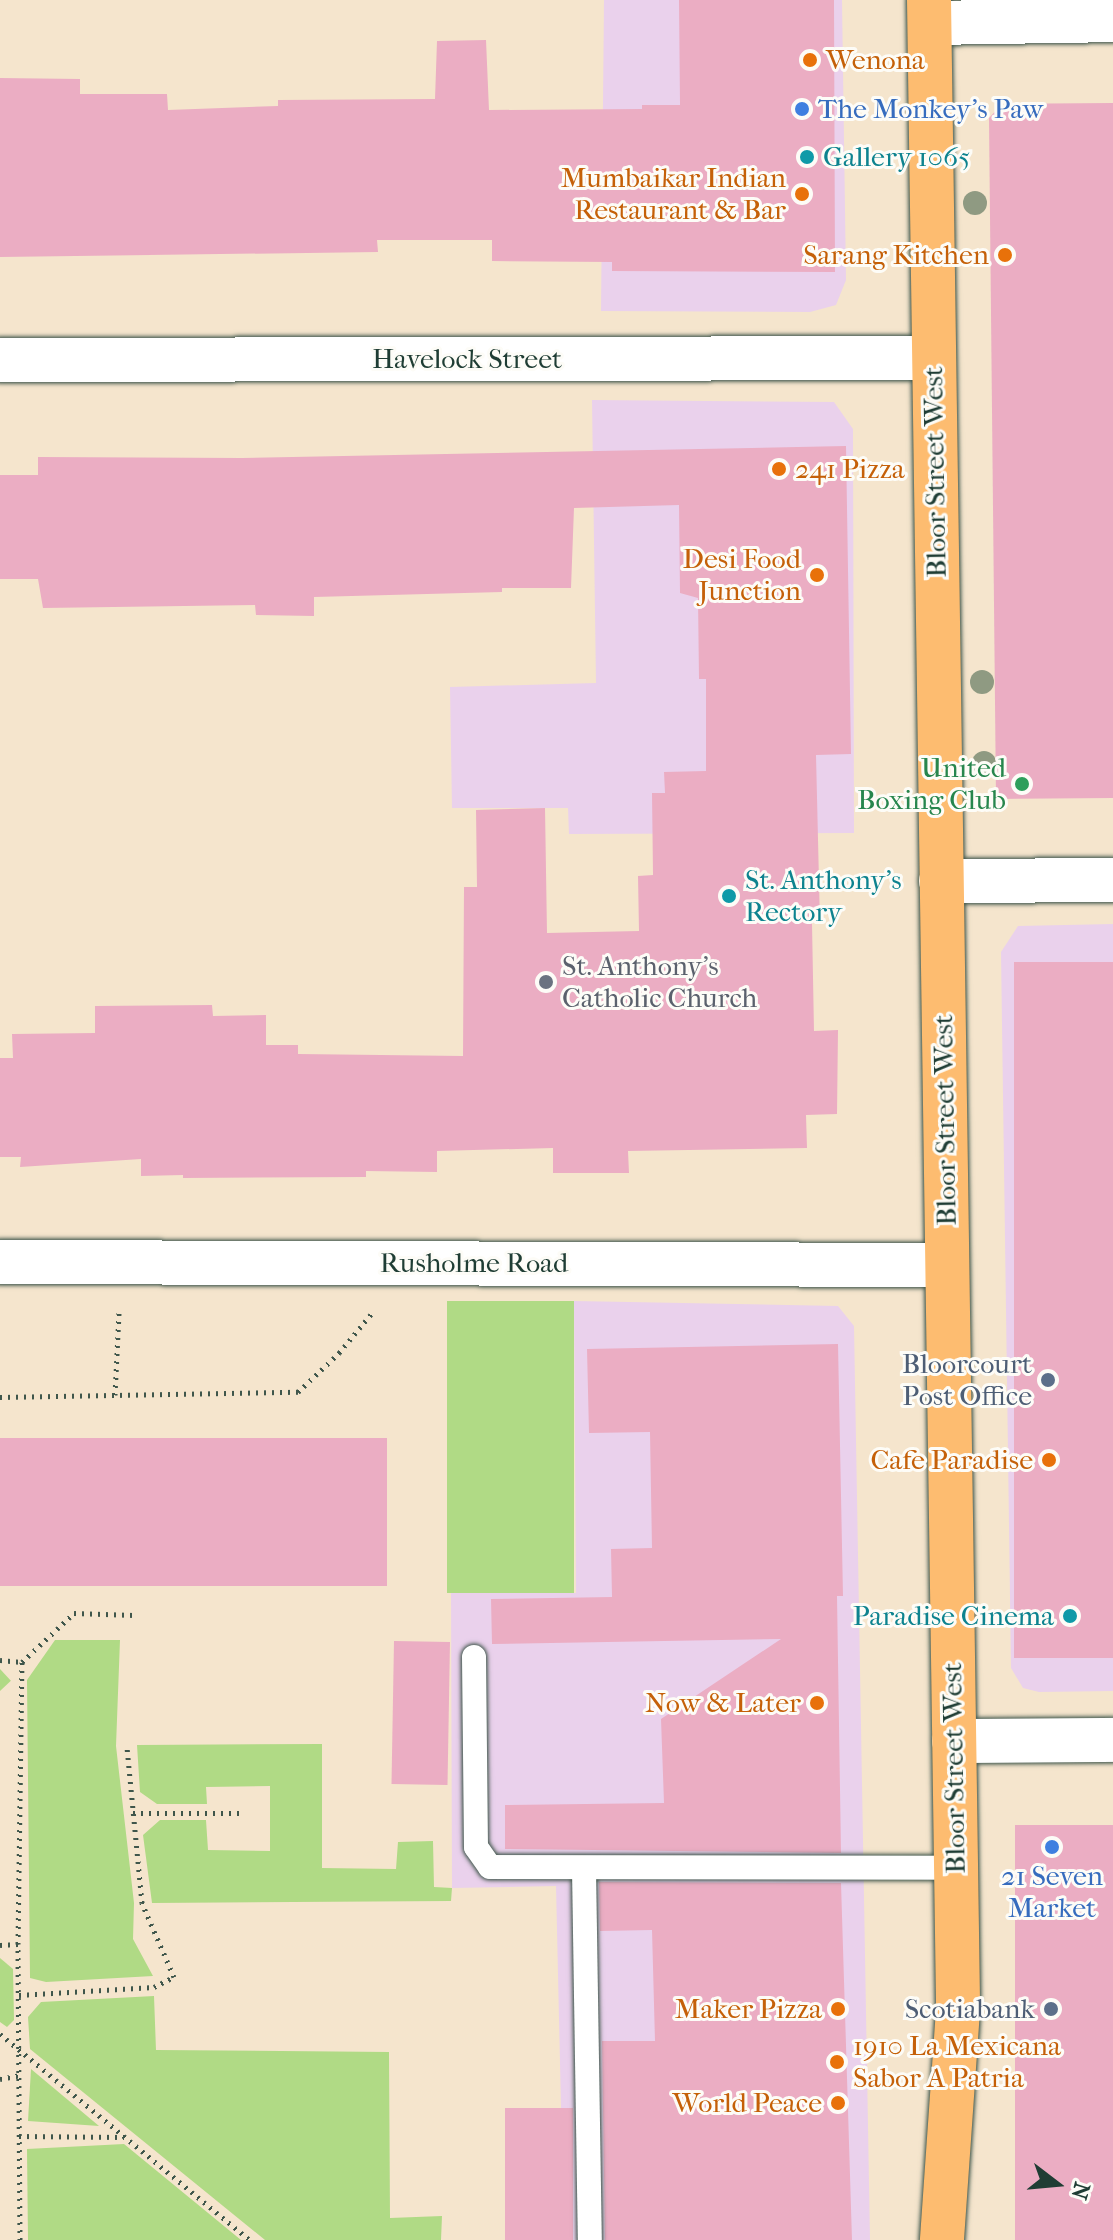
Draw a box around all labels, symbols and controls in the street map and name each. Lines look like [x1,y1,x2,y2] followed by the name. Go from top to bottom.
[826,43,925,77] place label: Wenona
[801,51,819,69] marker: Wenona
[818,92,1043,126] place label: The Monkey's Paw
[793,100,811,118] marker: The Monkey's Paw
[823,140,970,174] place label: Gallery 1065
[798,148,816,166] marker: Gallery 1065
[561,161,786,227] place label: Mumbaikar Indian Restaurant & Bar
[793,185,811,203] marker: Mumbaikar Indian Restaurant & Bar
[803,238,989,272] place label: Sarang Kitchen
[996,246,1014,264] marker: Sarang Kitchen
[372,342,562,376] street label: Havelock Street
[916,366,954,578] street label: Bloor Street West
[795,452,905,486] place label: 241 Pizza
[770,460,788,478] marker: 241 Pizza
[683,542,801,608] place label: Desi Food Junction
[808,566,826,584] marker: Desi Food Junction
[857,751,1006,817] place label: United Boxing Club
[1013,775,1031,793] marker: United Boxing Club
[745,863,902,929] place label: St. Anthony's Rectory
[720,887,738,905] marker: St. Anthony's Rectory
[562,949,757,1015] place label: St. Anthony's Catholic Church
[537,973,555,991] marker: St. Anthony's Catholic Church
[926,1014,964,1226] street label: Bloor Street West
[380,1246,568,1280] street label: Rusholme Road
[902,1347,1032,1413] place label: Bloorcourt Post Office
[1039,1371,1057,1389] marker: Bloorcourt Post Office
[870,1443,1033,1477] place label: Cafe Paradise
[1040,1451,1058,1469] marker: Cafe Paradise
[853,1599,1054,1633] place label: Paradise Cinema
[1061,1607,1079,1625] marker: Paradise Cinema
[935,1662,973,1874] street label: Bloor Street West
[645,1686,801,1720] place label: Now & Later
[808,1694,826,1712] marker: Now & Later
[1043,1838,1061,1856] marker: 21 Seven Market
[1001,1859,1103,1925] place label: 21 Seven Market
[675,1992,822,2026] place label: Maker Pizza
[905,1992,1035,2026] place label: Scotiabank
[829,2000,847,2018] marker: Maker Pizza
[1042,2000,1060,2018] marker: Scotiabank
[853,2029,1061,2095] place label: 1910 La Mexicana Sabor A Patria
[828,2053,846,2071] marker: 1910 La Mexicana Sabor A Patria
[673,2086,822,2120] place label: World Peace
[829,2094,847,2112] marker: World Peace
[1017,2144,1097,2224] north arrow
[1065,2179,1095,2202] text: N

